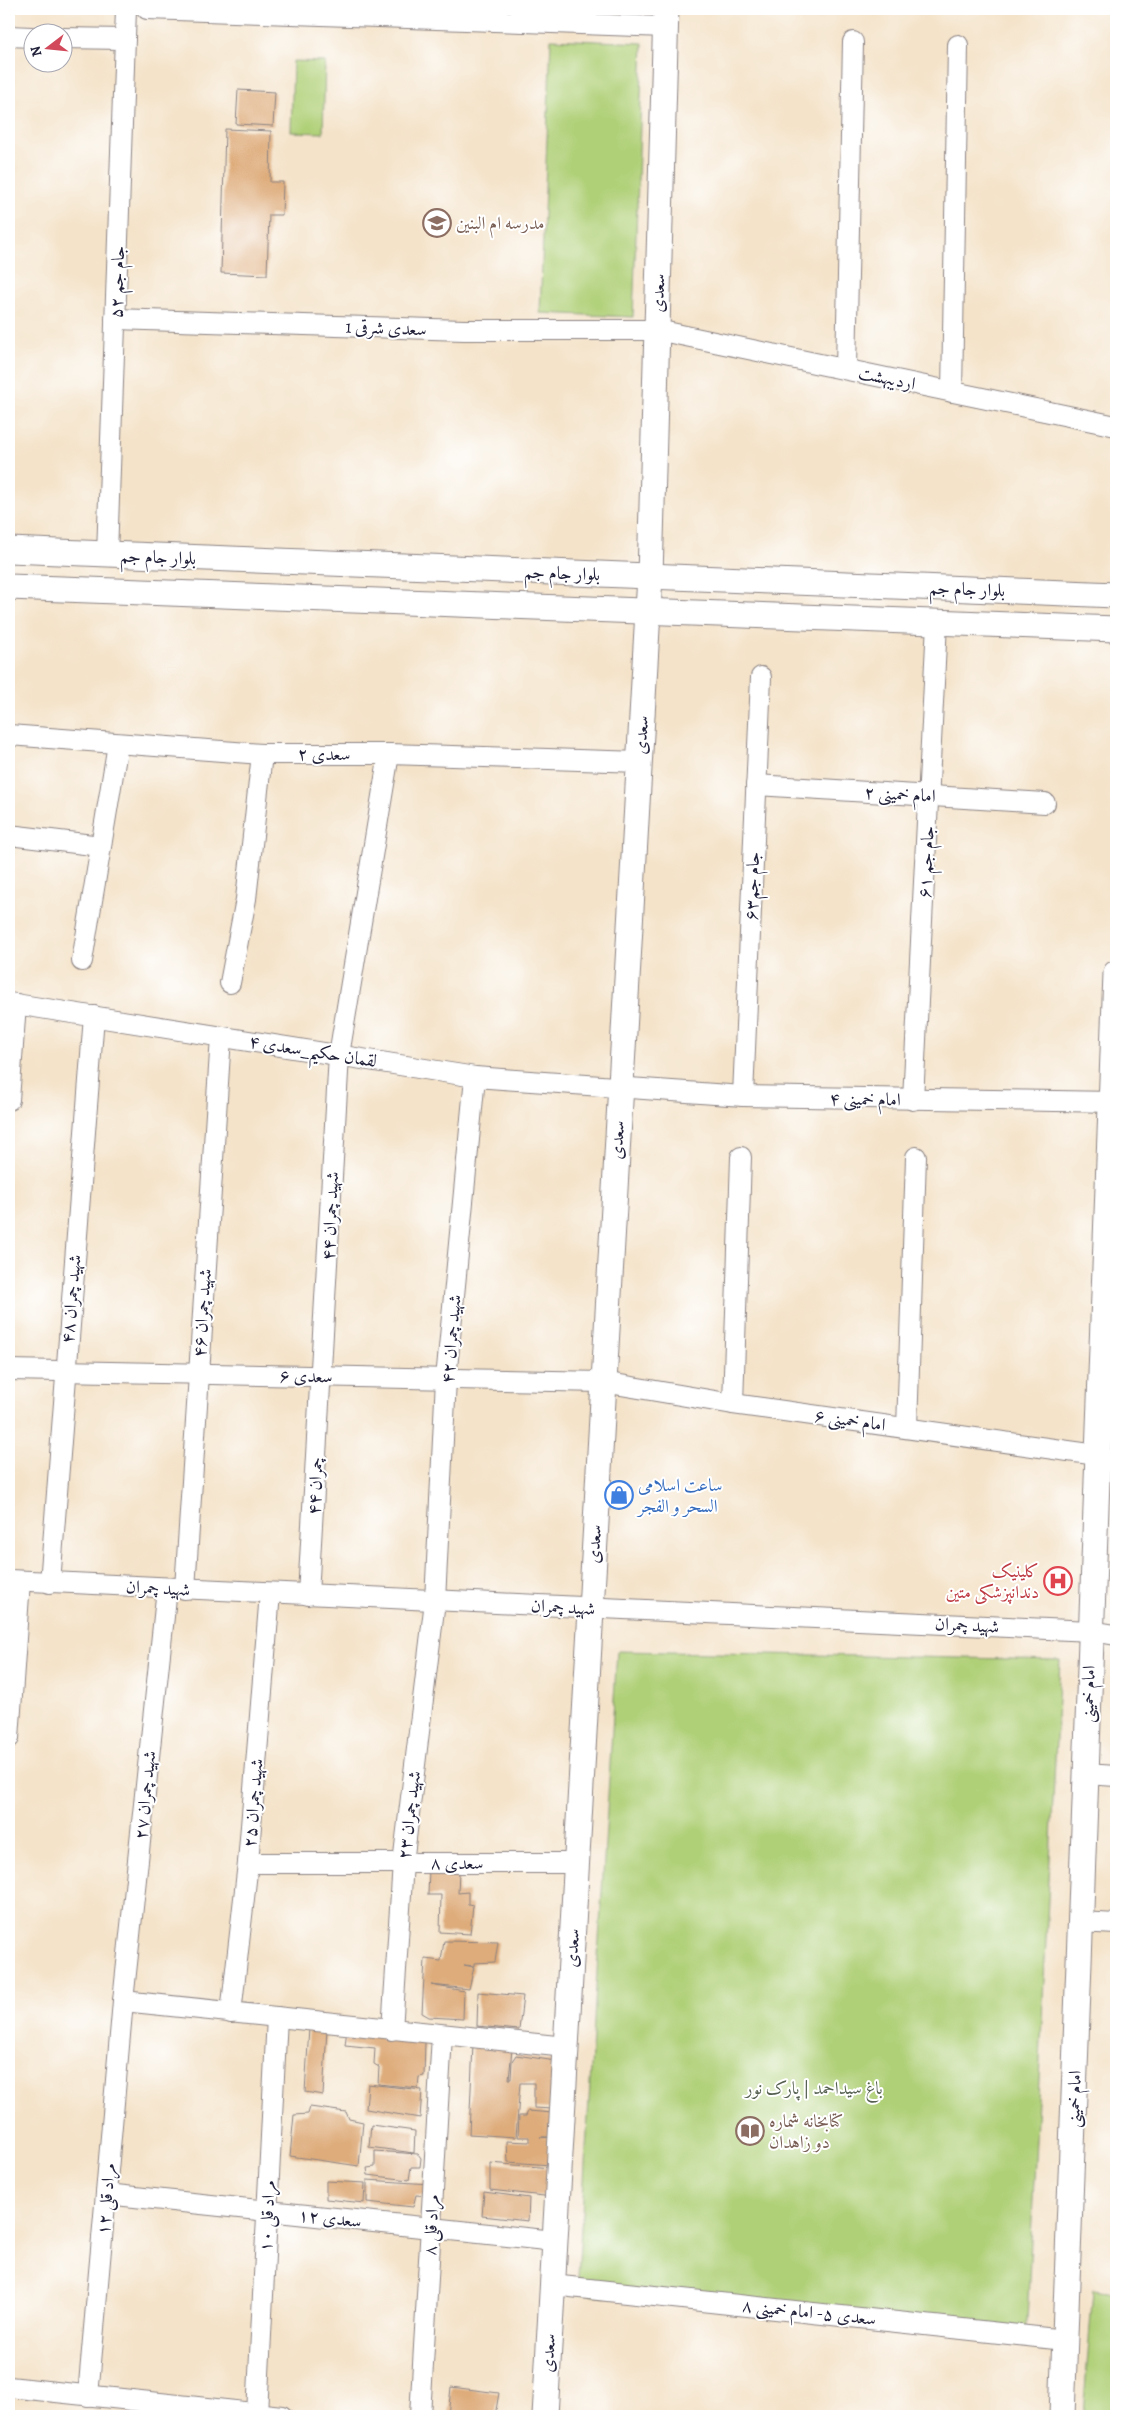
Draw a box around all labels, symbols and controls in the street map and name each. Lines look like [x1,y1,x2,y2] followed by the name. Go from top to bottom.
[22,22,72,72] north arrow
[25,44,47,59] text: N
[422,208,452,238] school or university icon: مدرسه ام البنین
[456,211,544,239] place label: مدرسه ام البنین
[104,245,135,319] street label: جام جم ۵۲
[645,273,671,313] street label: سعدی
[345,315,427,341] street label: سعدی شرقی 1
[856,360,918,396] street label: اردیبهشت
[119,544,197,575] street label: بلوار جام جم
[523,560,601,591] street label: بلوار جام جم
[928,576,1006,607] street label: بلوار جام جم
[628,715,654,755] street label: سعدی
[297,742,351,766] street label: سعدی ۲
[863,780,936,812] street label: امام خمینی ۲
[912,825,945,899] street label: جام جم ۶۱
[739,851,770,921] street label: جام جم۶۳
[246,1029,379,1079] street label: لقمان حکیم_سعدی ۴
[829,1086,901,1116] street label: امام خمینی ۴
[604,1120,630,1160] street label: سعدی
[316,1171,344,1261] street label: شهید چمران ۴۴
[55,1254,87,1344] street label: شهید چمران ۴۸
[187,1268,217,1358] street label: شهید چمران ۴۶
[435,1294,467,1384] street label: شهید چمران ۴۲
[279,1364,333,1388] street label: سعدی ۶
[812,1403,887,1441] street label: امام خمینی ۶
[301,1456,329,1516] street label: چمران ۴۴
[636,1473,722,1518] place label: ساعت اسلامی السحر و الفجر
[604,1480,634,1510] shop icon: ساعت اسلامی السحر و الفجر
[581,1524,607,1564] street label: سعدی
[946,1559,1039,1605] place label: کلینیک دندانپزشکی متین
[1043,1566,1073,1596] hospital icon: کلینیک دندانپزشکی متین
[125,1574,191,1602] street label: شهید چمران
[530,1593,596,1621] street label: شهید چمران
[934,1611,1000,1639] street label: شهید چمران
[1075,1665,1105,1723] street label: امام خمینی
[128,1749,162,1841] street label: شهید چمران ۲۷
[237,1758,269,1848] street label: شهید چمران ۲۵
[392,1769,426,1861] street label: شهید چمران ۲۳
[430,1851,484,1875] street label: سعدی ۸
[559,1928,585,1968] street label: سعدی
[1061,2070,1091,2128] street label: امام خمینی
[743,2076,883,2103] park label: باغ سیداحمد | پارک نور
[769,2109,843,2154] place label: کتابخانه شماره دو زاهدان
[735,2116,765,2146] library icon: کتابخانه شماره دو زاهدان
[91,2162,122,2236] street label: مراد قلی ۱۲
[253,2179,282,2253] street label: مراد قلی ۱۰
[417,2194,446,2256] street label: مراد قلی ۸
[297,2203,363,2233] street label: سعدی ۱۲
[740,2293,877,2335] street label: سعدی ۵- امام خمینی ۸
[535,2333,561,2373] street label: سعدی

